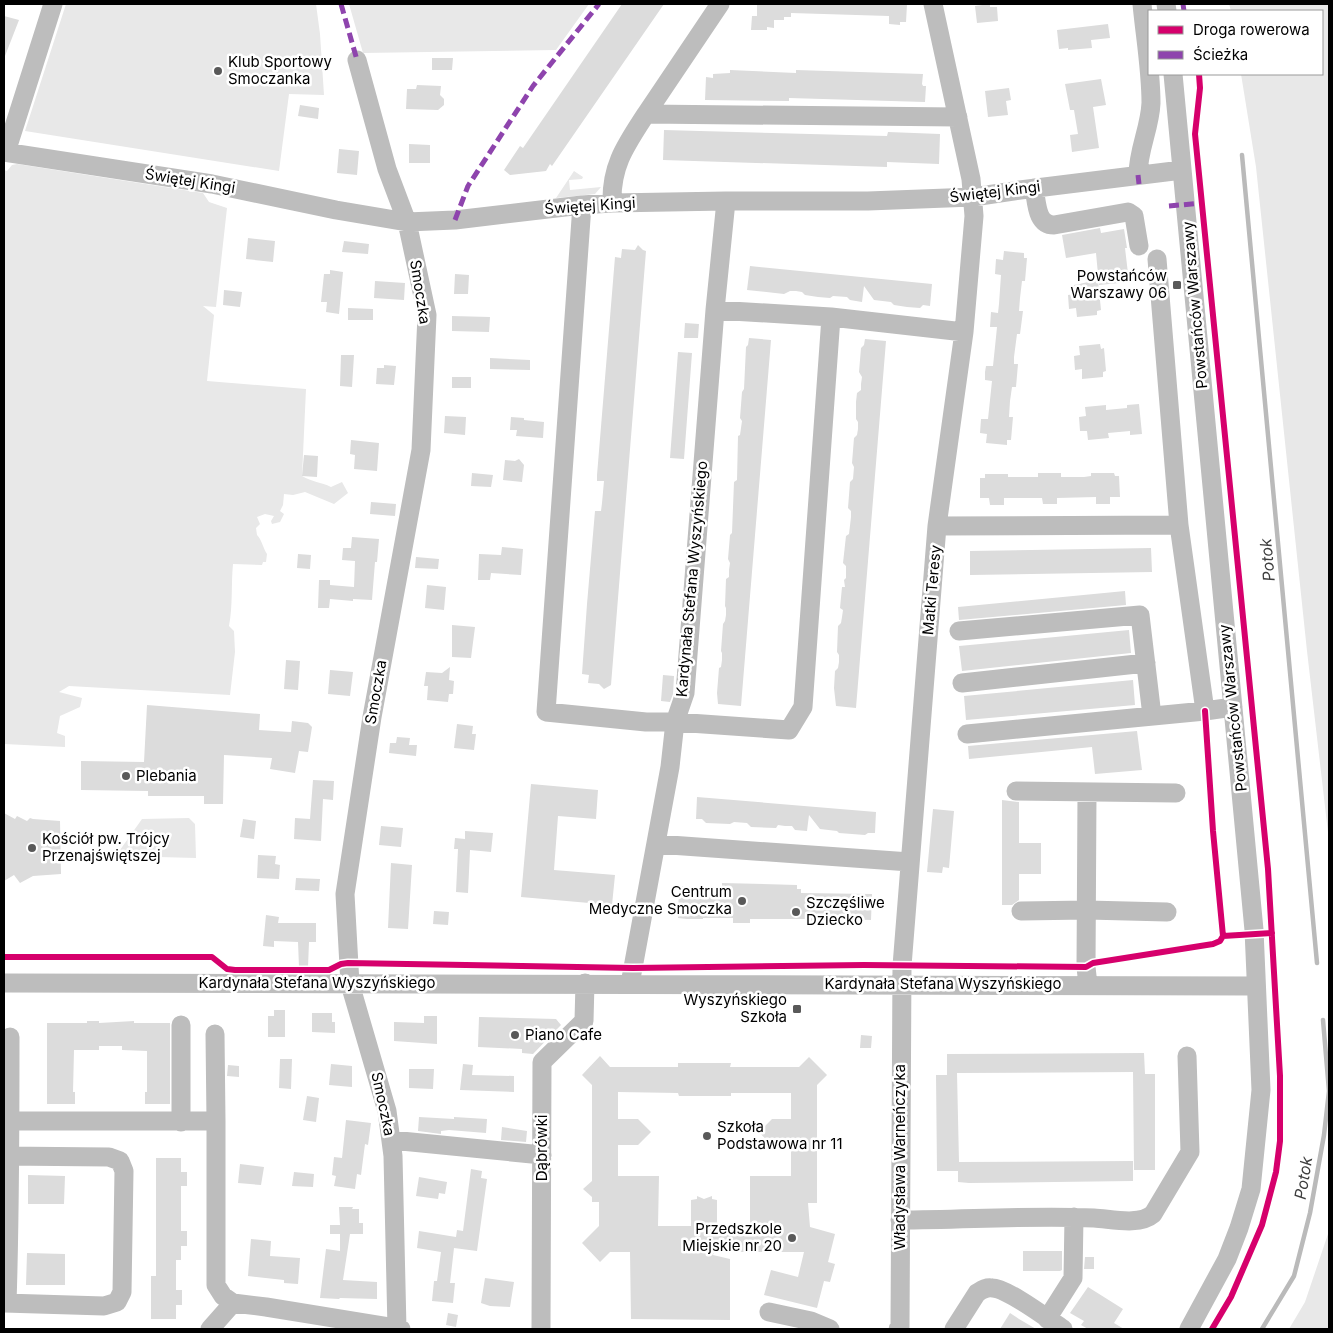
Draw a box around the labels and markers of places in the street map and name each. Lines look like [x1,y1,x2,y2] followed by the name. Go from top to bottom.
[228,52,332,88] place label: Klub Sportowy Smoczanka
[212,65,224,77] marker: Klub Sportowy Smoczanka
[1071,266,1167,302] place label: Powstańców Warszawy 06
[1171,279,1183,291] marker: Powstańców Warszawy 06
[136,766,197,785] place label: Plebania
[120,770,132,782] marker: Plebania
[42,829,170,865] place label: Kościół pw. Trójcy Przenajświętszej
[26,842,38,854] marker: Kościół pw. Trójcy Przenajświętszej
[589,882,732,918] place label: Centrum Medyczne Smoczka
[806,893,885,929] place label: Szczęśliwe Dziecko
[736,895,748,907] marker: Centrum Medyczne Smoczka
[790,906,802,918] marker: Szczęśliwe Dziecko
[684,990,787,1026] place label: Wyszyńskiego Szkoła
[791,1003,803,1015] marker: Wyszyńskiego Szkoła
[525,1025,602,1044] place label: Piano Cafe
[509,1029,521,1041] marker: Piano Cafe
[717,1117,843,1153] place label: Szkoła Podstawowa nr 11
[701,1130,713,1142] marker: Szkoła Podstawowa nr 11
[682,1219,782,1255] place label: Przedszkole Miejskie nr 20
[786,1232,798,1244] marker: Przedszkole Miejskie nr 20

